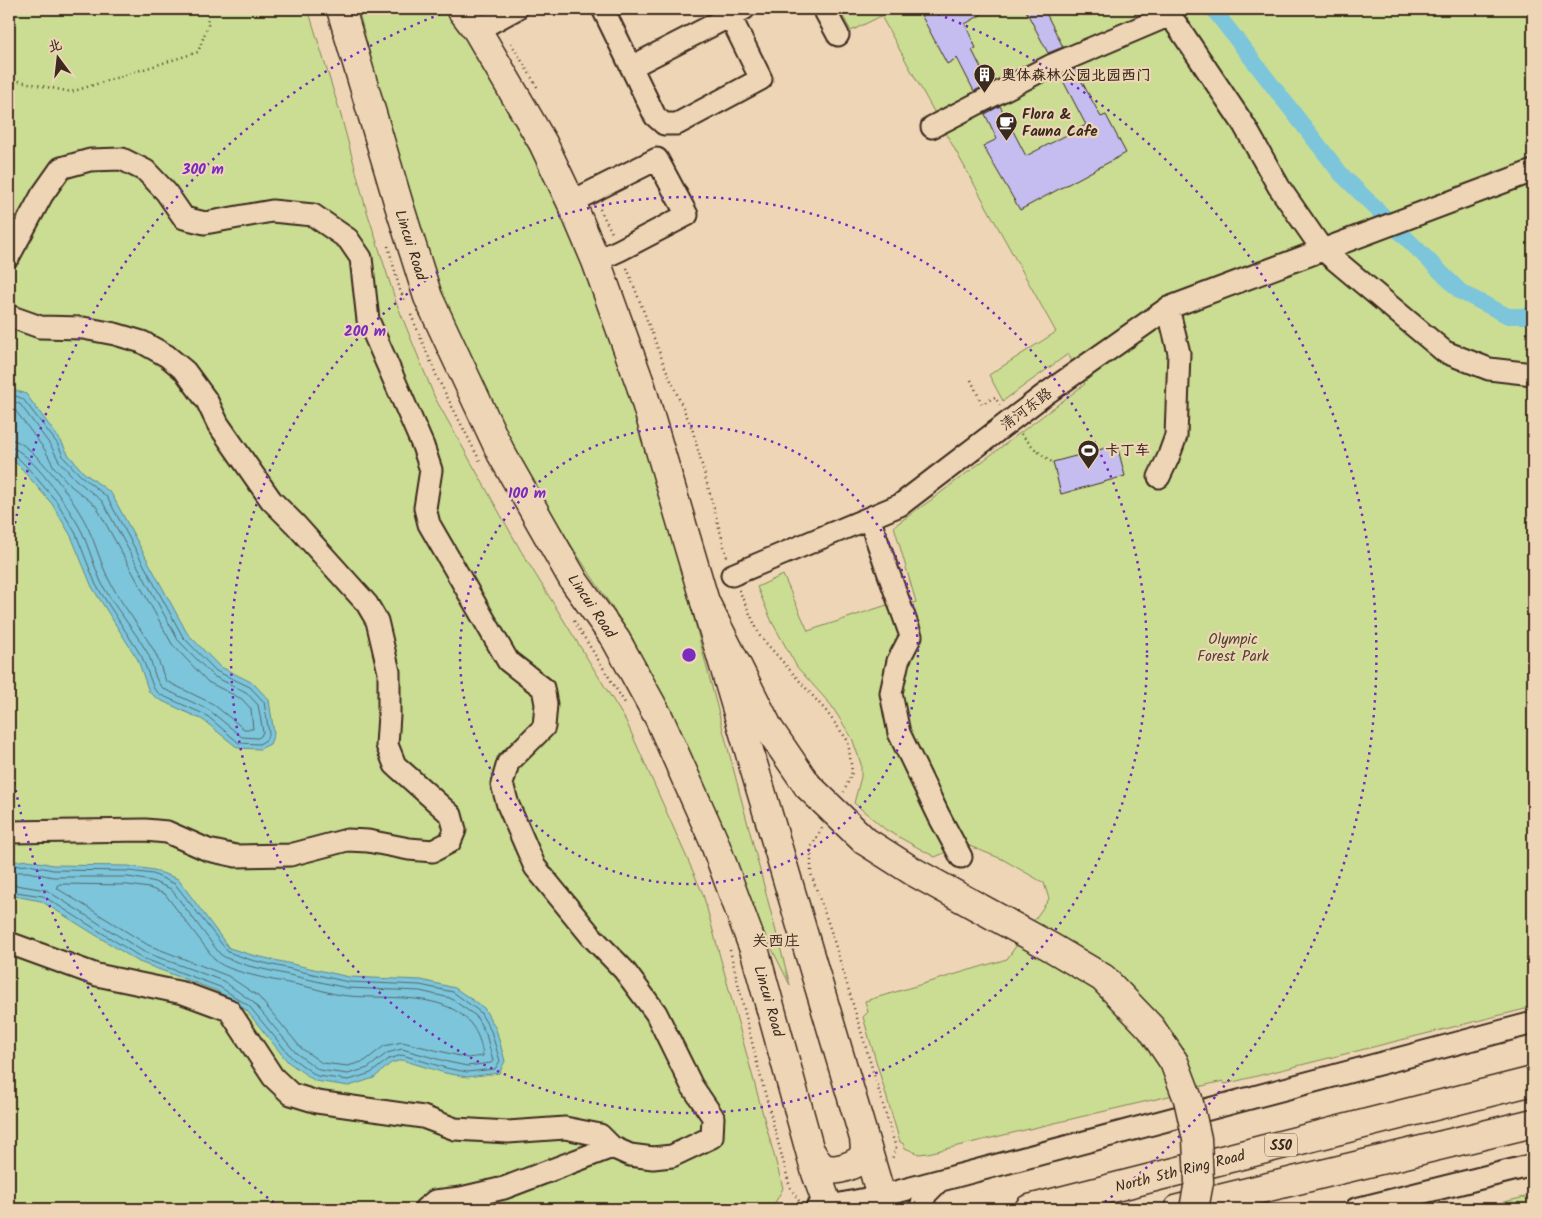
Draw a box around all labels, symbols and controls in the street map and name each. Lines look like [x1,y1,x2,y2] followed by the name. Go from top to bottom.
[32,32,82,82] north arrow
[45,34,65,59] text: 北
[973,63,997,94] building icon: 奥体森林公园北园西门
[1001,64,1151,88] place label: 奥体森林公园北园西门
[1022,103,1098,144] place label: Flora & Fauna Cafe
[994,111,1018,142] cafe icon: Flora & Fauna Cafe
[181,158,224,182] text: 300 m
[387,207,433,284] street label: Lincui Road
[344,320,386,344] text: 200 m
[995,382,1058,437] street label: 清河东路
[1077,438,1101,469] sports icon: 卡丁车
[1105,439,1150,463] place label: 卡丁车
[508,482,546,506] text: 100 m
[561,569,622,644] street label: Lincui Road
[1197,628,1270,669] park label: Olympic Forest Park
[680,646,698,664] centre of rings
[752,929,800,954] district label: 关西庄
[746,963,790,1040] street label: Lincui Road
[1265,1134,1297,1156] road number: S50
[1113,1144,1248,1200] street label: North 5th Ring Road

